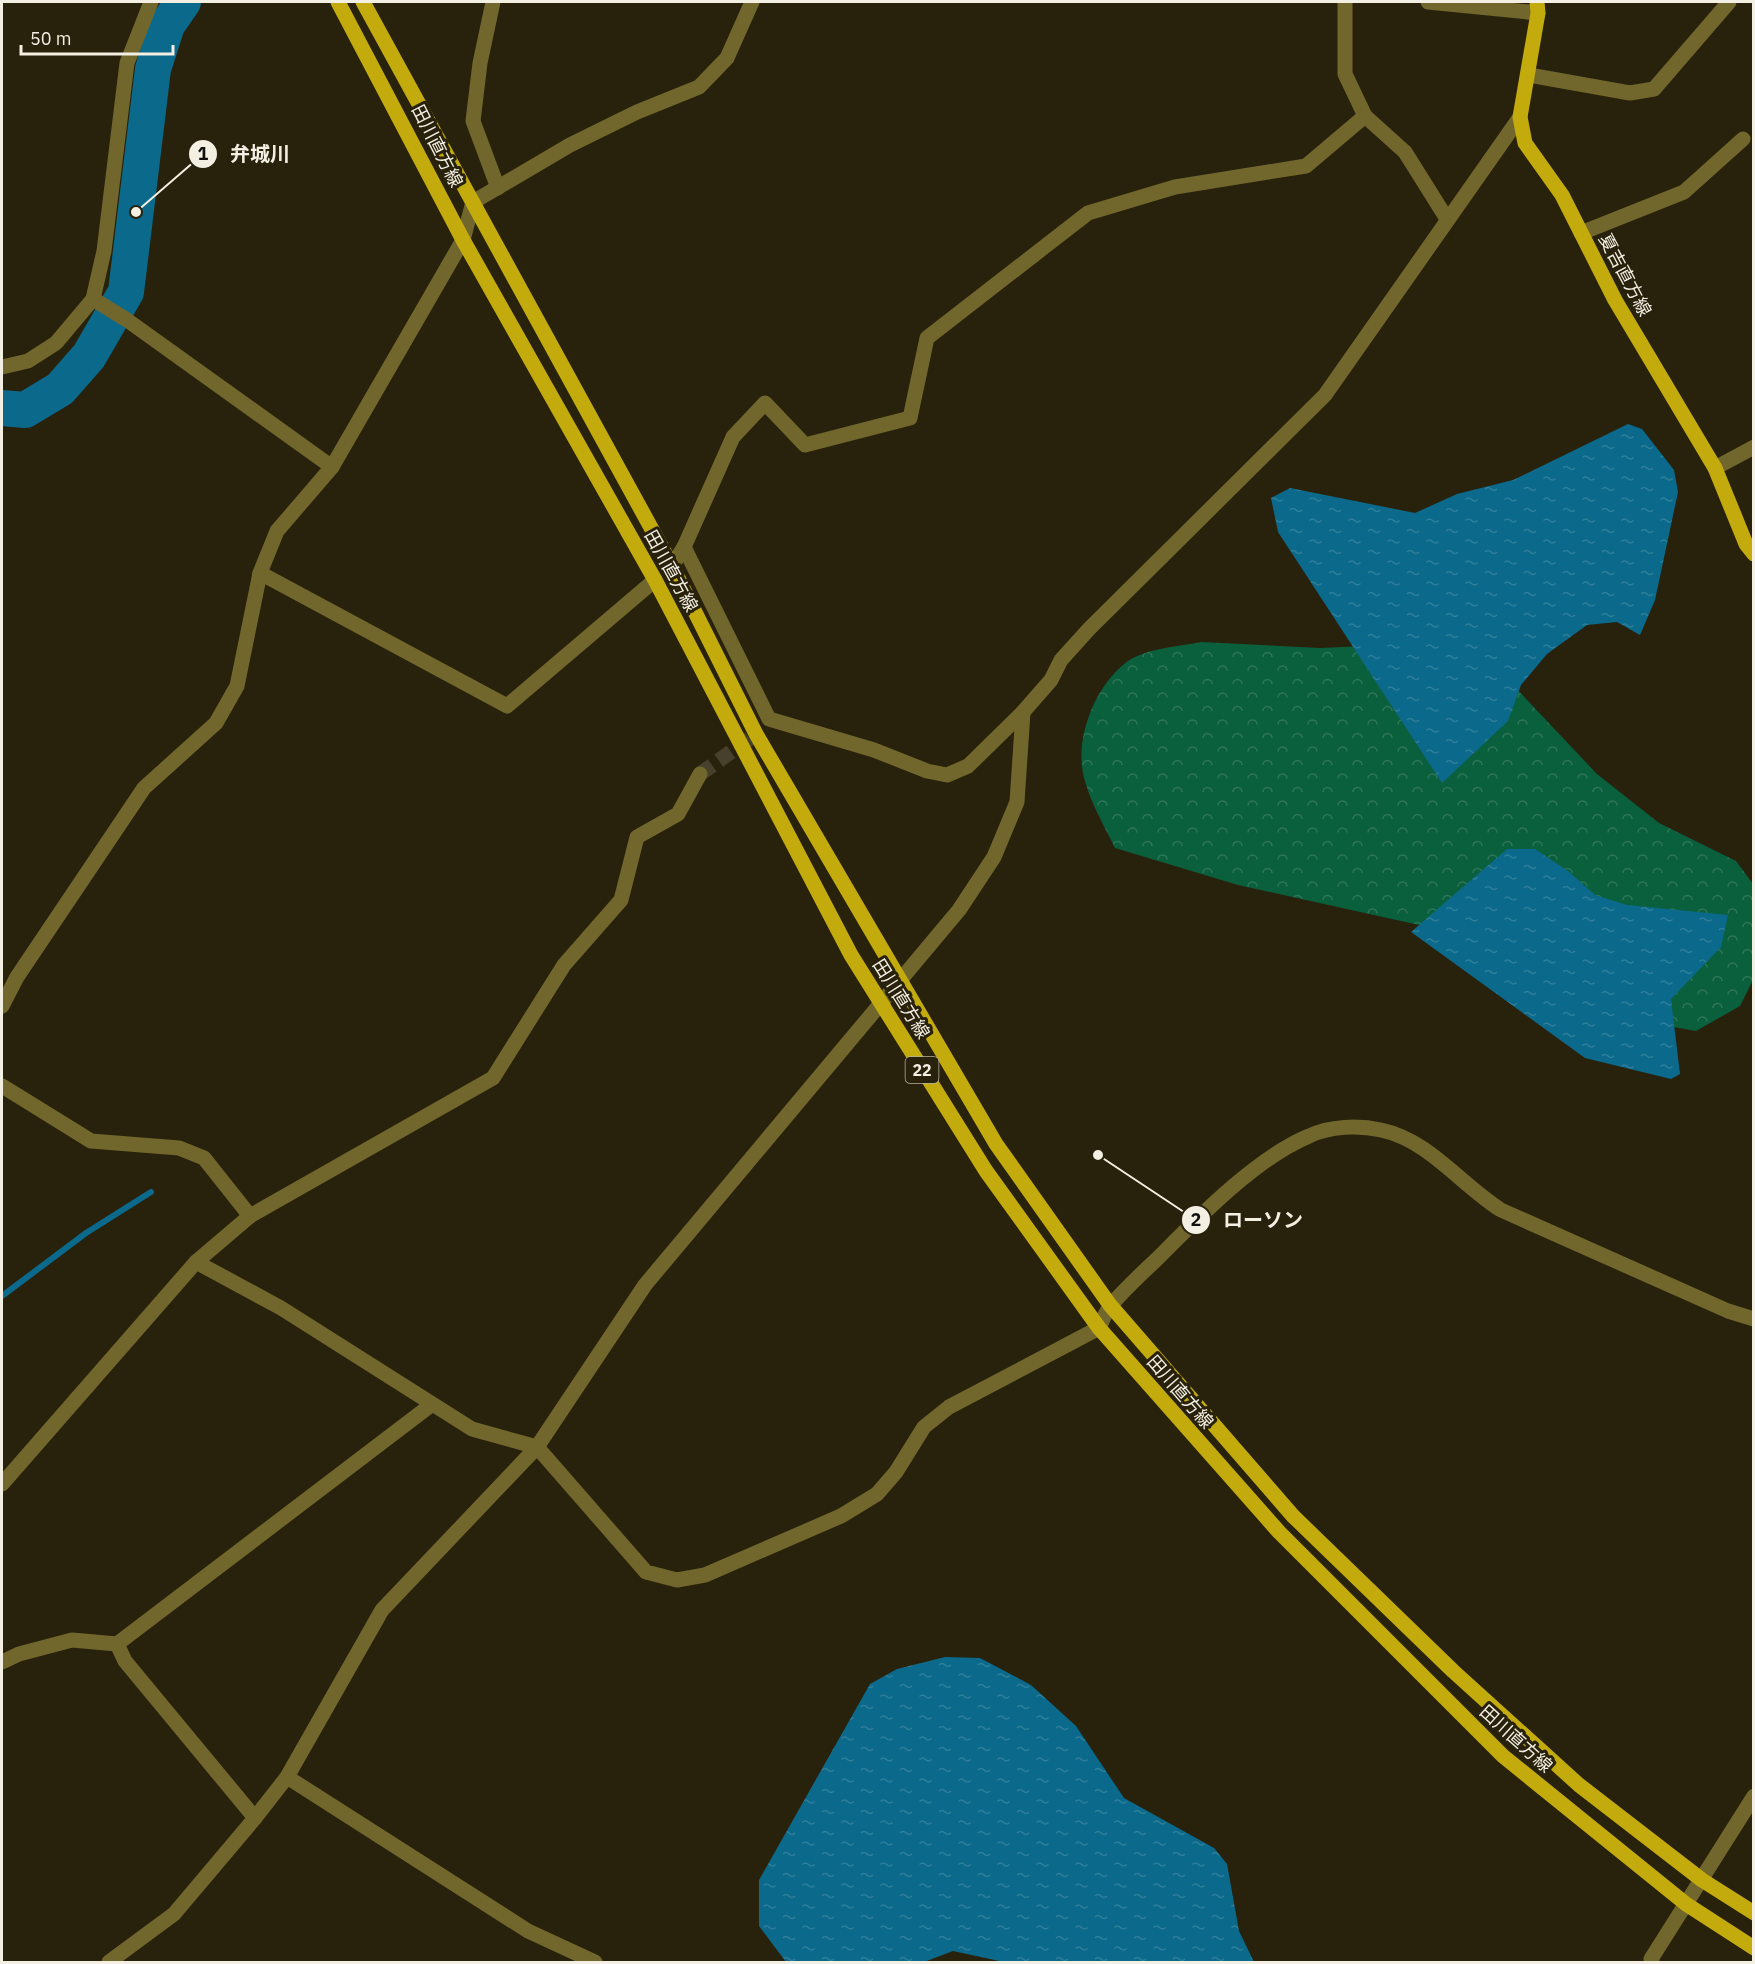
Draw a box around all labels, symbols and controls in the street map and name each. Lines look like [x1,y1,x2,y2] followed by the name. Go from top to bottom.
[21,18,172,56] scale bar
[30,27,72,50] text: 50 m
[407,100,468,191] street label: 田川直方線
[188,135,302,173] callout: 弁城川
[230,140,290,167] text: 弁城川
[198,142,209,165] text: 1
[1594,230,1657,320] street label: 夏吉直方線
[640,526,703,616] street label: 田川直方線
[868,954,935,1043] street label: 田川直方線
[906,1057,938,1083] road number: 22
[1181,1201,1315,1239] callout: ローソン
[1223,1206,1303,1233] text: ローソン
[1191,1208,1201,1231] text: 2
[1142,1350,1219,1433] street label: 田川直方線
[1475,1700,1557,1777] street label: 田川直方線

